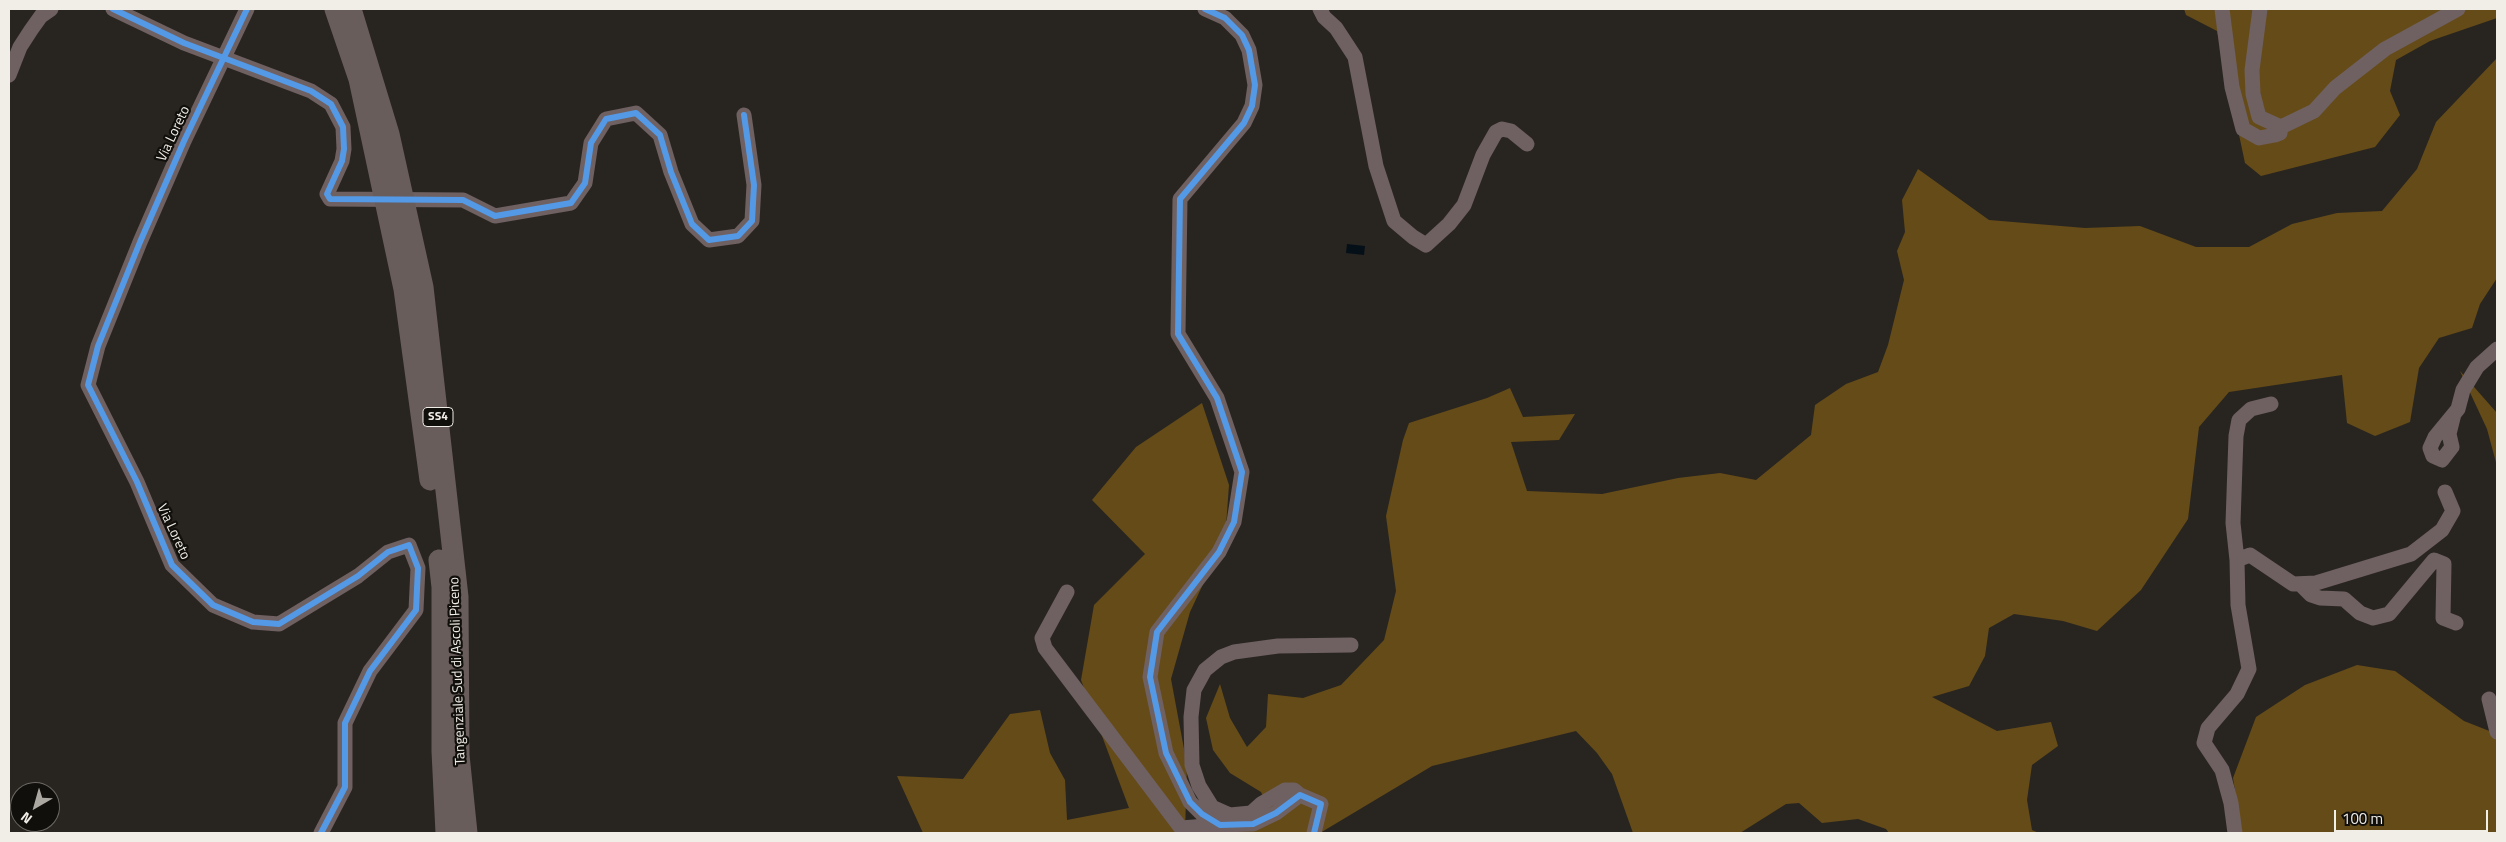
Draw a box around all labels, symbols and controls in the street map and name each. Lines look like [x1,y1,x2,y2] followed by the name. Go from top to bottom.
[154,104,194,164] street label: Via Loreto
[423,408,453,427] road number: SS4
[153,502,193,562] street label: Via Loreto
[446,577,470,765] street label: Tangenziale Sud di Ascoli Piceno
[10,782,60,832] north arrow
[2336,800,2490,832] scale bar
[16,807,36,830] text: N
[2342,807,2383,830] text: 100 m

